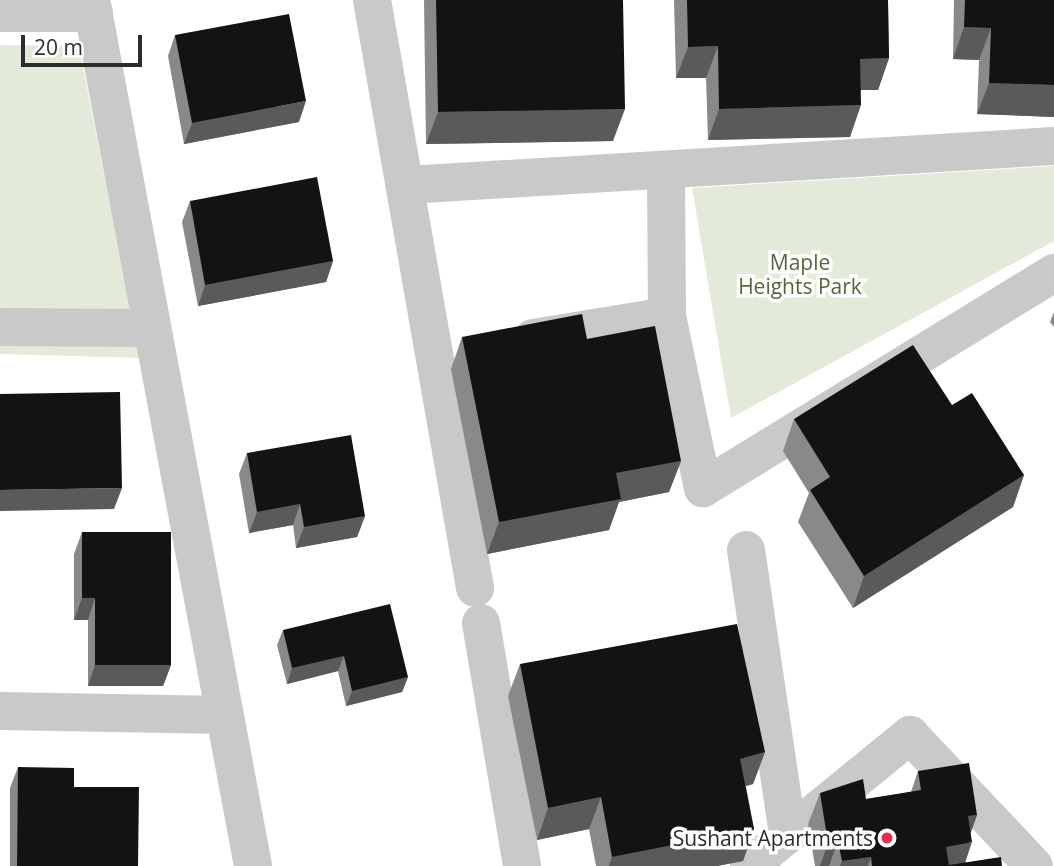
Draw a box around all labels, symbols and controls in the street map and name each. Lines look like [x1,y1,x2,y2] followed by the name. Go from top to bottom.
[24,21,145,65] scale bar
[34,33,83,61] text: 20 m
[738,249,862,299] park label: Maple Heights Park
[673,825,873,851] place label: Sushant Apartments
[879,830,895,846] marker: Sushant Apartments

